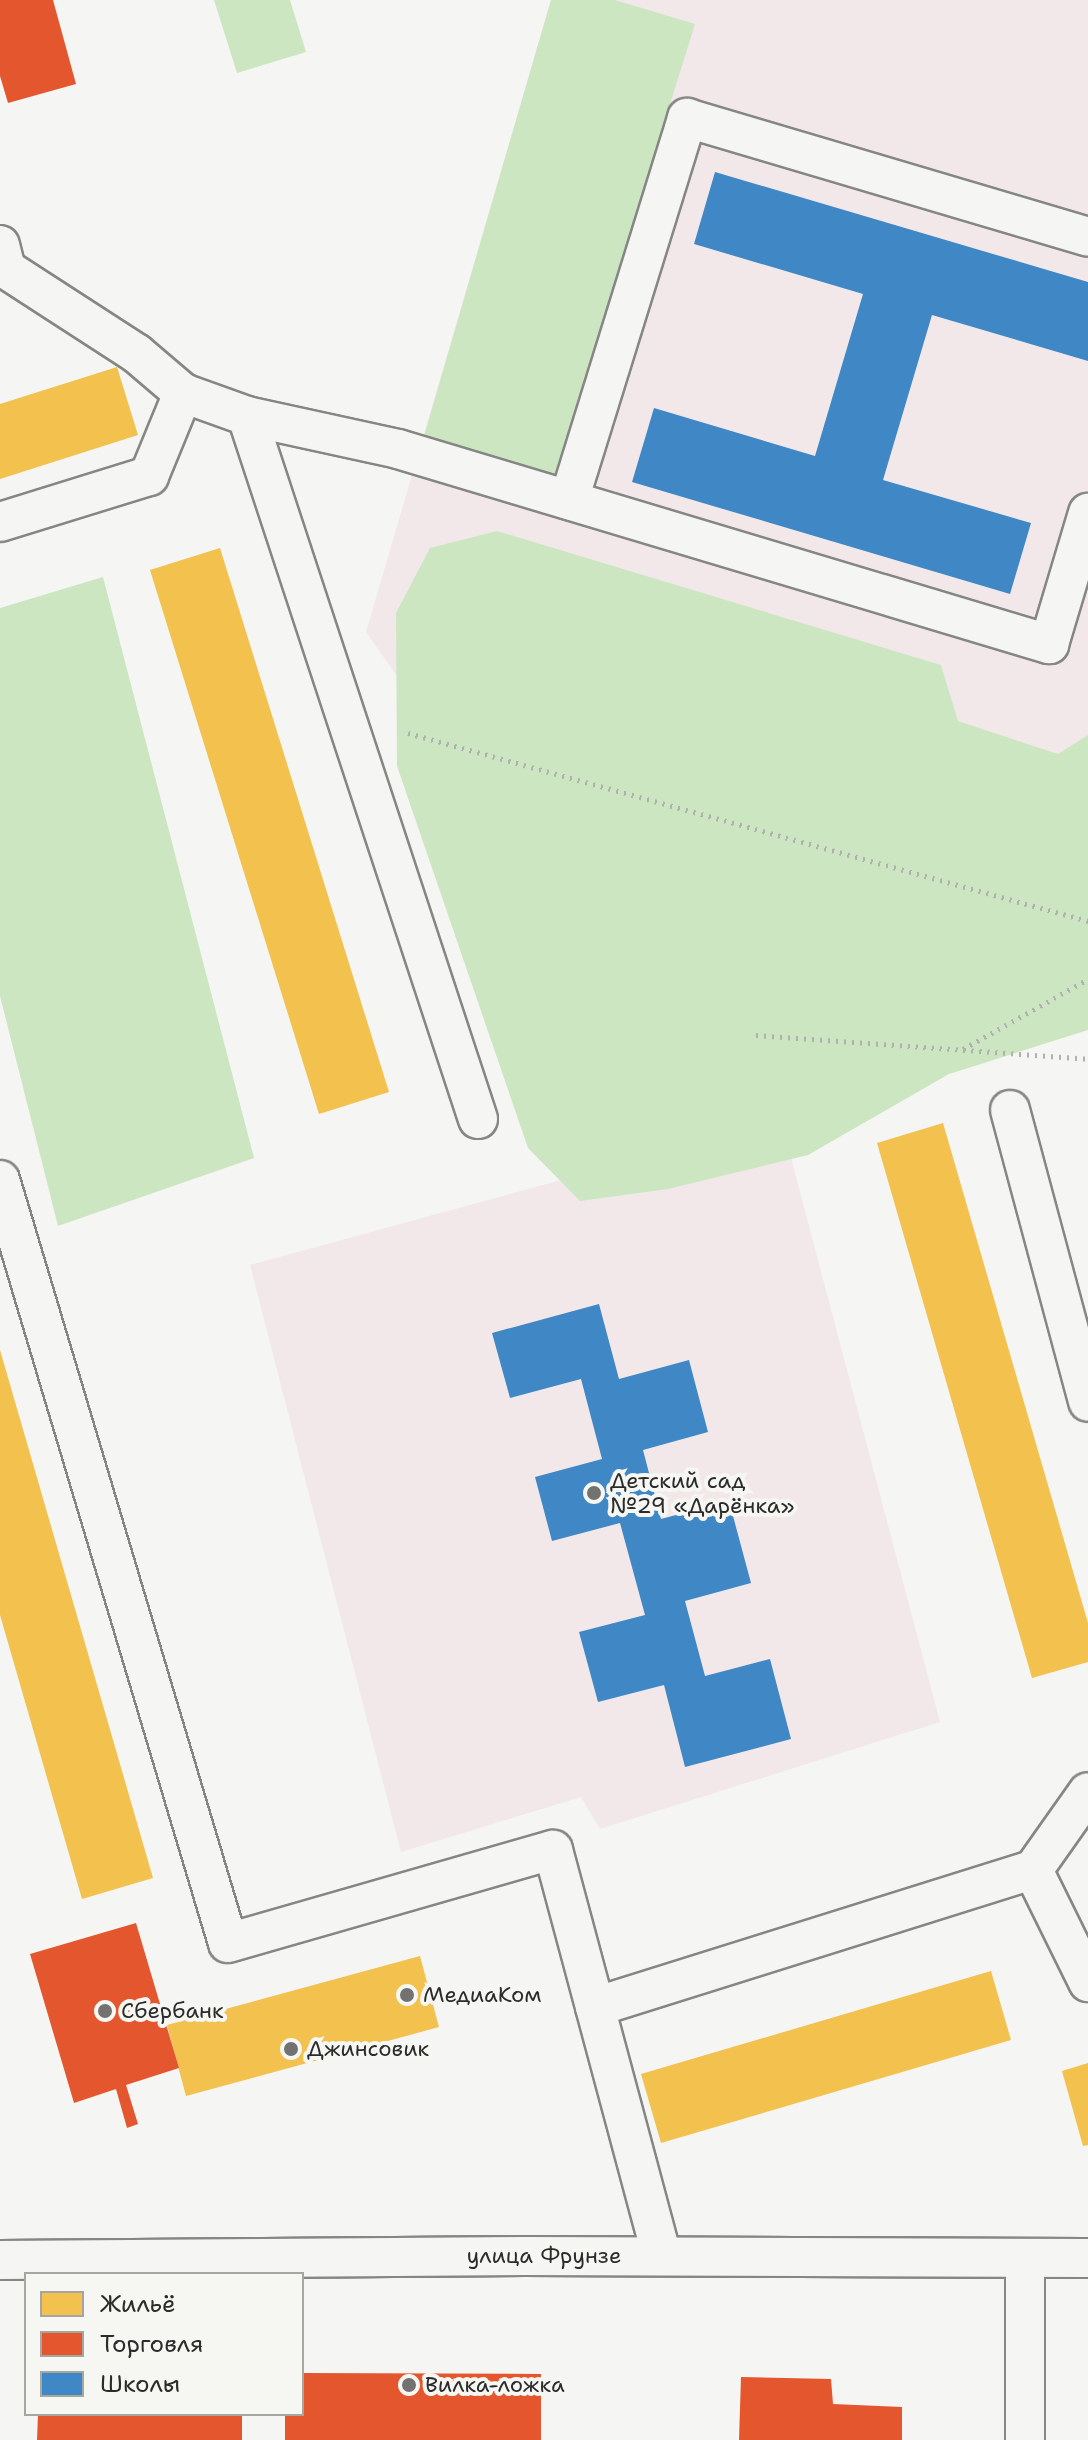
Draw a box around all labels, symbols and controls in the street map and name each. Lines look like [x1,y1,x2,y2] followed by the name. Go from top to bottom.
[610,1467,794,1518] place label: Детский сад №29 «Дарёнка»
[585,1484,603,1502] marker: Детский сад №29 «Дарёнка»
[423,1982,541,2008] place label: МедиаКом
[398,1986,416,2004] marker: МедиаКом
[121,1998,224,2024] place label: Сбербанк
[96,2002,114,2020] marker: Сбербанк
[307,2036,429,2062] place label: Джинсовик
[282,2040,300,2058] marker: Джинсовик
[467,2243,621,2269] street label: улица Фрунзе
[24,2272,304,2416] legend
[100,2288,176,2320] text: Жильё
[100,2328,203,2360] text: Торговля
[100,2368,180,2400] text: Школы
[425,2372,565,2398] place label: Вилка-ложка
[400,2376,418,2394] marker: Вилка-ложка

